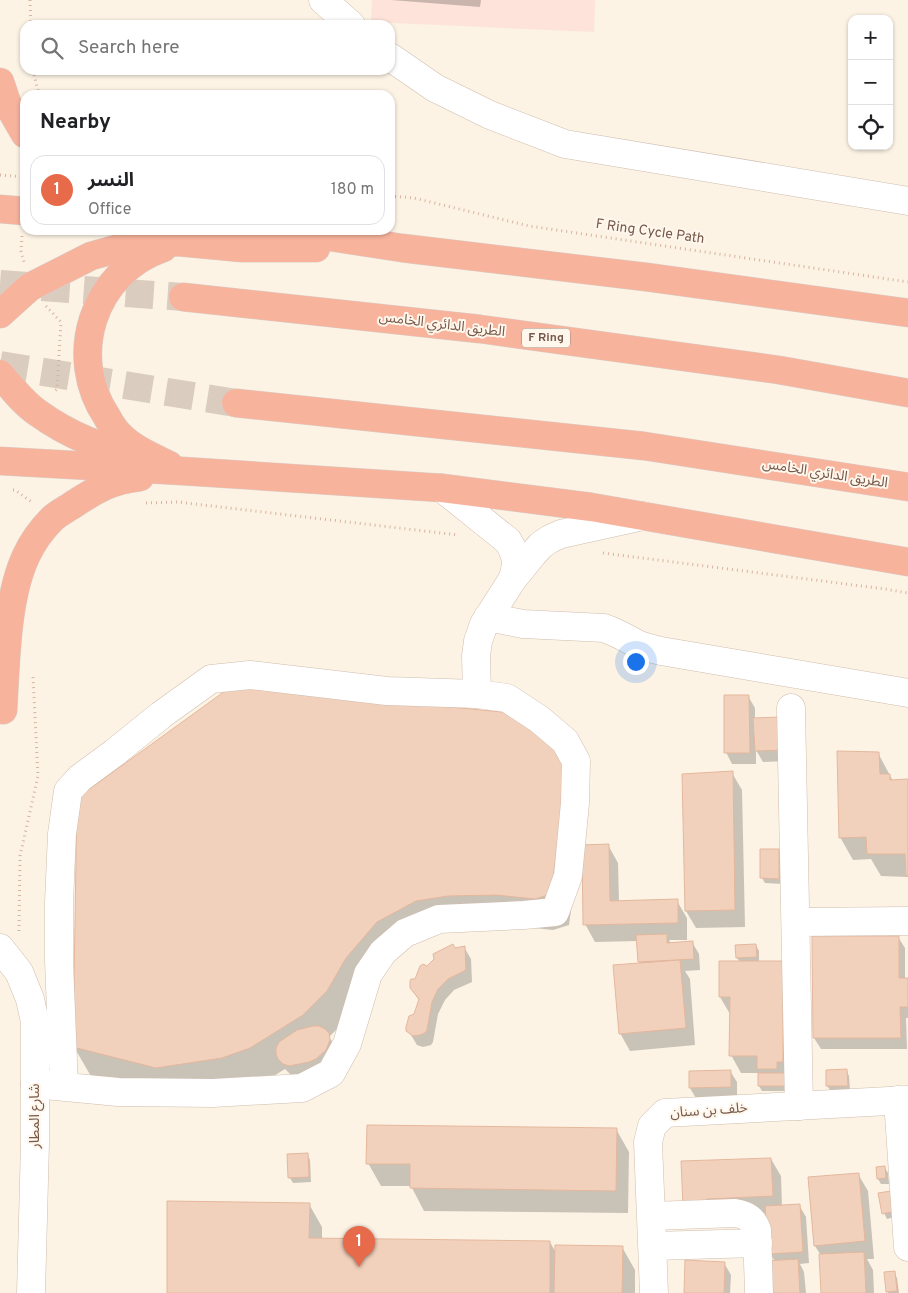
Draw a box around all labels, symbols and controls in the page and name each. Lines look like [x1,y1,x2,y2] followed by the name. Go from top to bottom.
[848,15,893,150] map controls
[848,15,893,60] button: +
[20,20,395,75] search box
[38,34,66,62] icon: search
[78,36,180,60] text: Search here
[848,60,893,105] button: −
[848,105,893,150] button: locate
[40,109,111,136] text: Nearby
[88,169,134,193] text: النسر
[54,180,60,200] text: 1
[331,180,374,200] text: 180 m
[88,200,131,220] text: Office
[595,216,705,248] street label: F Ring Cycle Path
[378,309,506,342] street label: الطريق الدائري الخامس
[522,328,570,348] road number: F Ring
[761,456,889,494] street label: الطريق الدائري الخامس
[623,649,649,675] your location
[27,1084,45,1149] street label: شارع المطار
[670,1100,748,1122] street label: خلف بن سنان
[343,1226,375,1267] pin: 1

